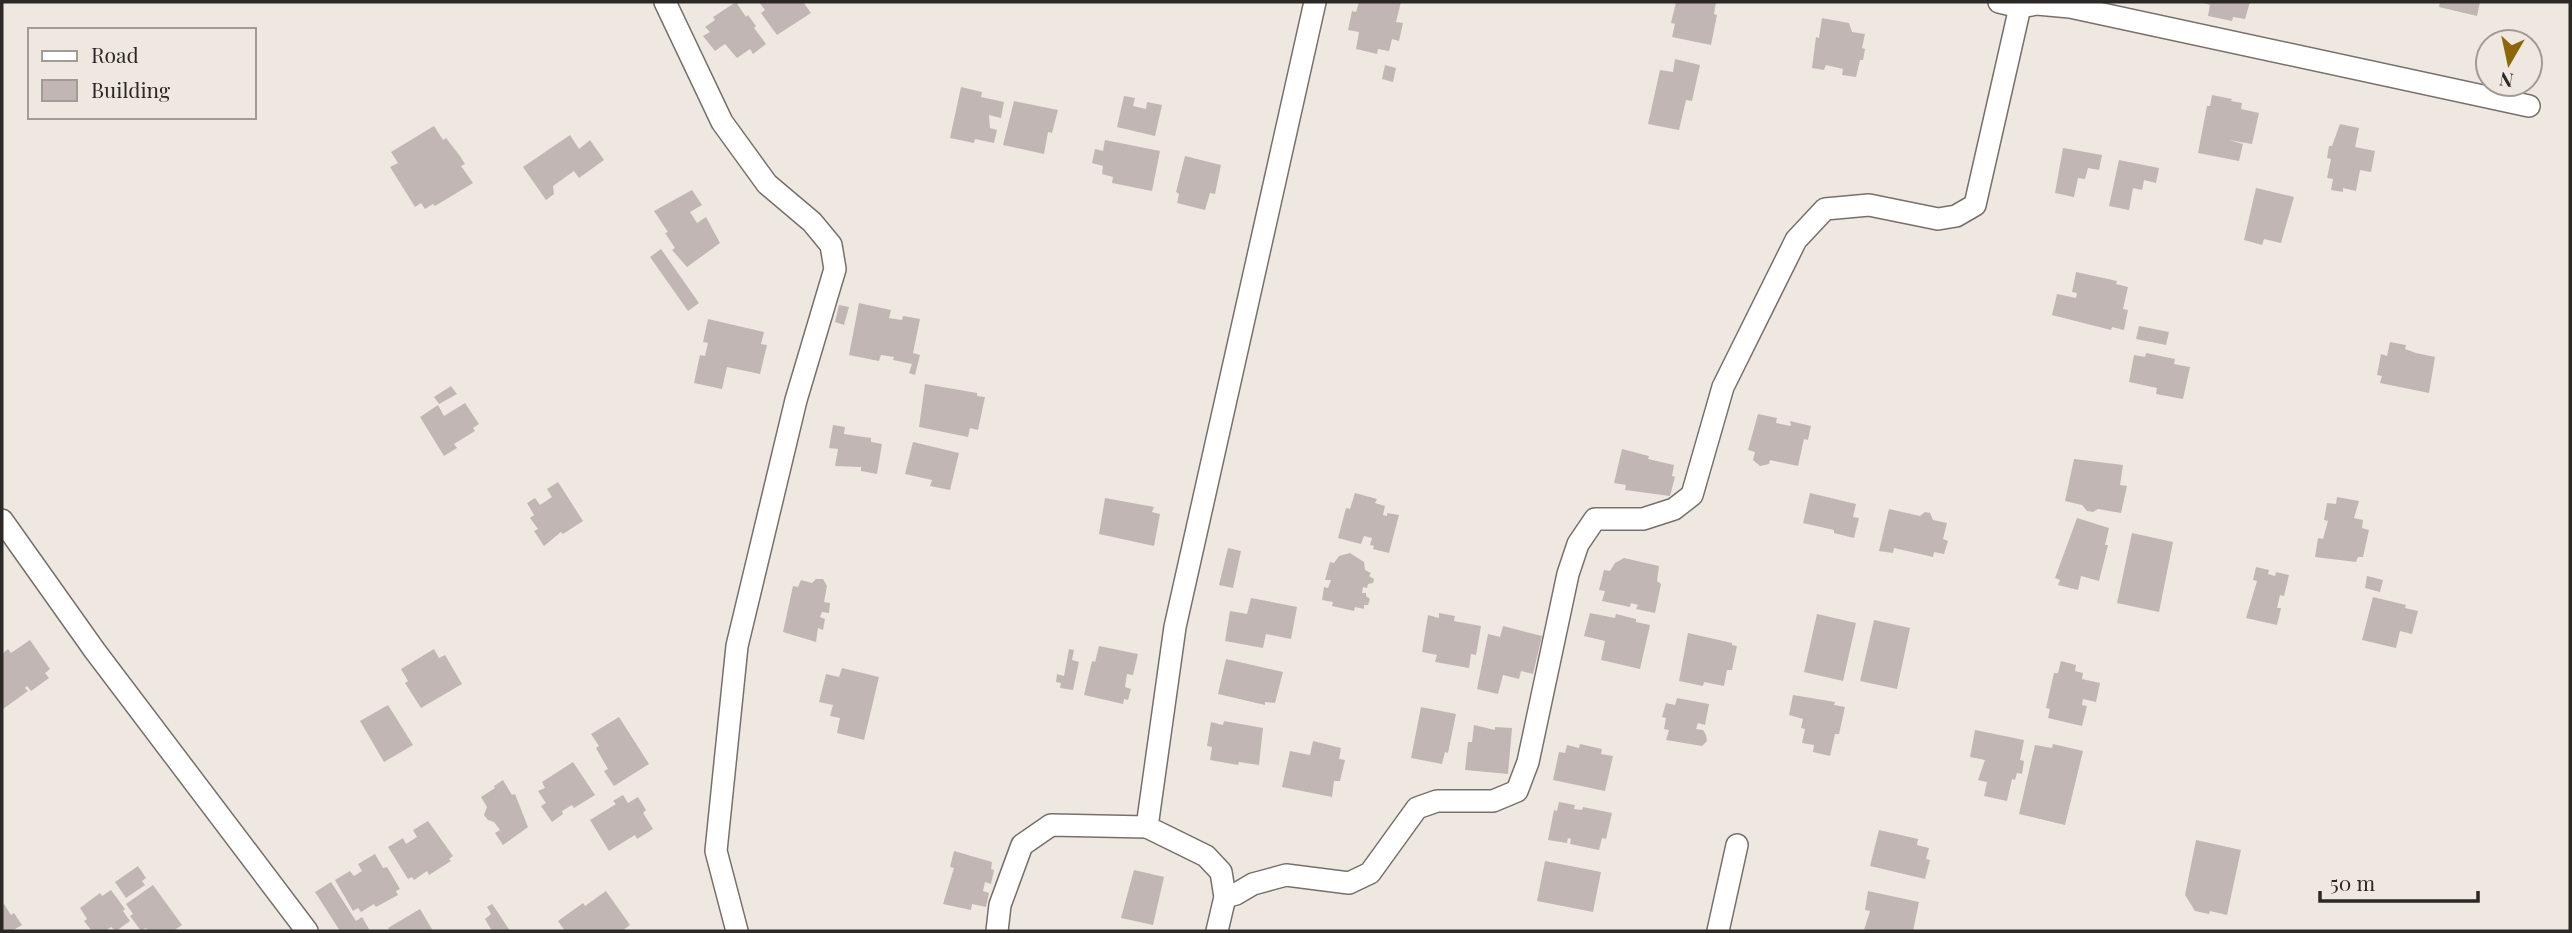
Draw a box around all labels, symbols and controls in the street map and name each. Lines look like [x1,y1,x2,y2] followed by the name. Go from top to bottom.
[28,28,256,119] legend
[2474,28,2544,98] north arrow
[91,40,139,68] text: Road
[2497,67,2515,95] text: N
[91,75,170,103] text: Building
[2320,860,2478,904] scale bar
[2330,868,2376,896] text: 50 m

